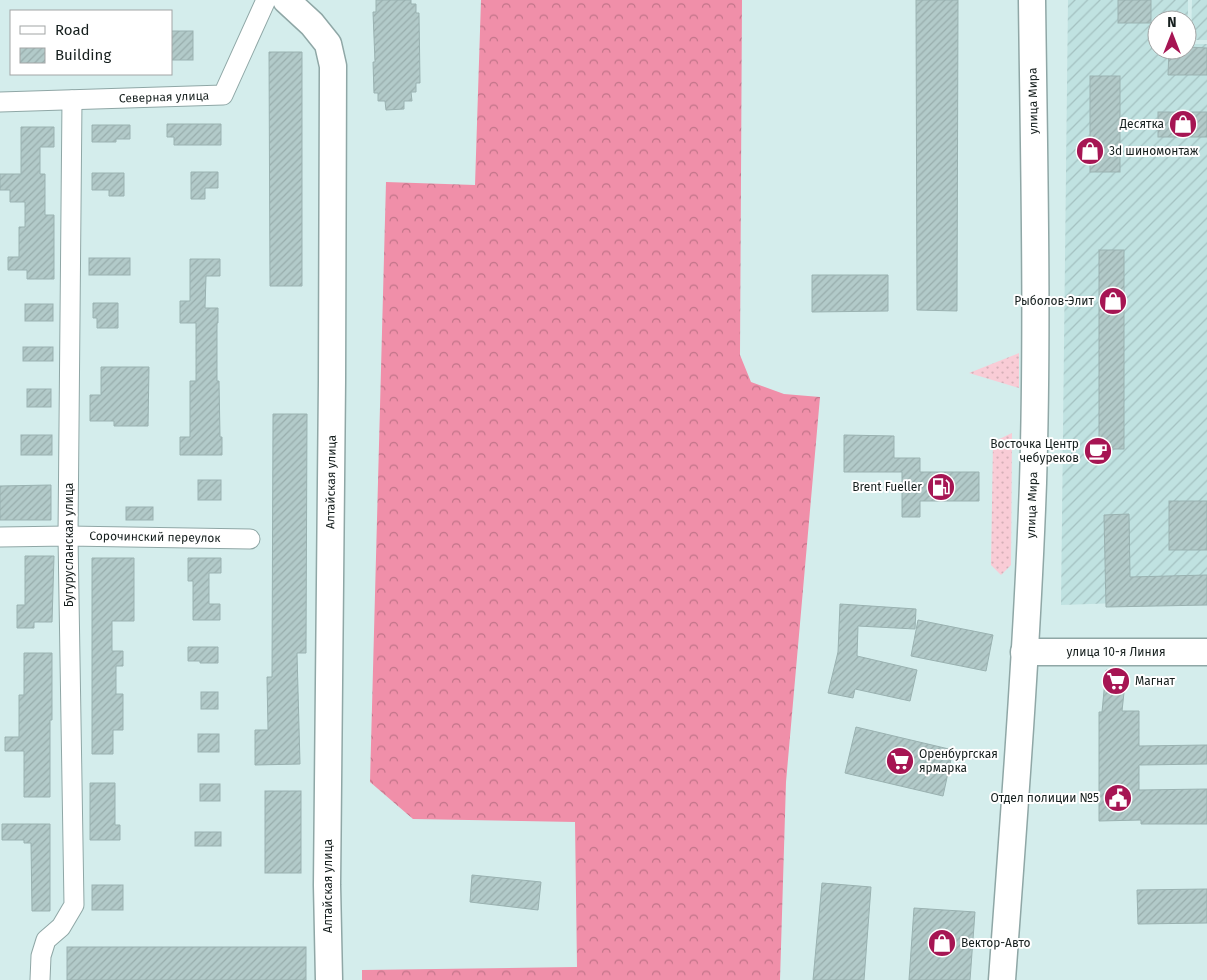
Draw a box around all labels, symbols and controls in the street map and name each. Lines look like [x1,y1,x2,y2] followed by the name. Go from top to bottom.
[10,10,172,75] legend
[1147,10,1197,60] north arrow
[1167,14,1177,31] text: N
[55,21,90,39] text: Road
[55,46,111,64] text: Building
[1025,68,1041,134] street label: улица Мира
[119,88,209,106] street label: Северная улица
[1168,109,1198,139] shop icon: Десятка
[1119,117,1164,131] place label: Десятка
[1075,136,1105,166] shop icon: 3d шиномонтаж
[1109,144,1199,158] place label: 3d шиномонтаж
[1098,286,1128,316] shop icon: Рыболов-Элит
[1014,294,1095,308] place label: Рыболов-Элит
[323,435,339,529] street label: Алтайская улица
[1083,436,1113,466] cafe icon: Восточка Центр чебуреков
[990,437,1079,465] place label: Восточка Центр чебуреков
[1024,471,1040,539] street label: улица Мира
[926,472,956,502] fuel station icon: Brent Fueller
[852,480,922,494] place label: Brent Fueller
[62,483,76,607] street label: Бугурусланская улица
[89,529,222,545] street label: Сорочинский переулок
[1067,645,1166,659] street label: улица 10-я Линия
[1101,666,1131,696] supermarket icon: Магнат
[1135,674,1175,688] place label: Магнат
[885,746,915,776] supermarket icon: Оренбургская ярмарка
[919,747,998,775] place label: Оренбургская ярмарка
[1103,783,1133,813] public building icon: Отдел полиции №5
[991,791,1099,805] place label: Отдел полиции №5
[321,839,335,933] street label: Алтайская улица
[927,928,957,958] shop icon: Вектор-Авто
[961,936,1031,950] place label: Вектор-Авто

